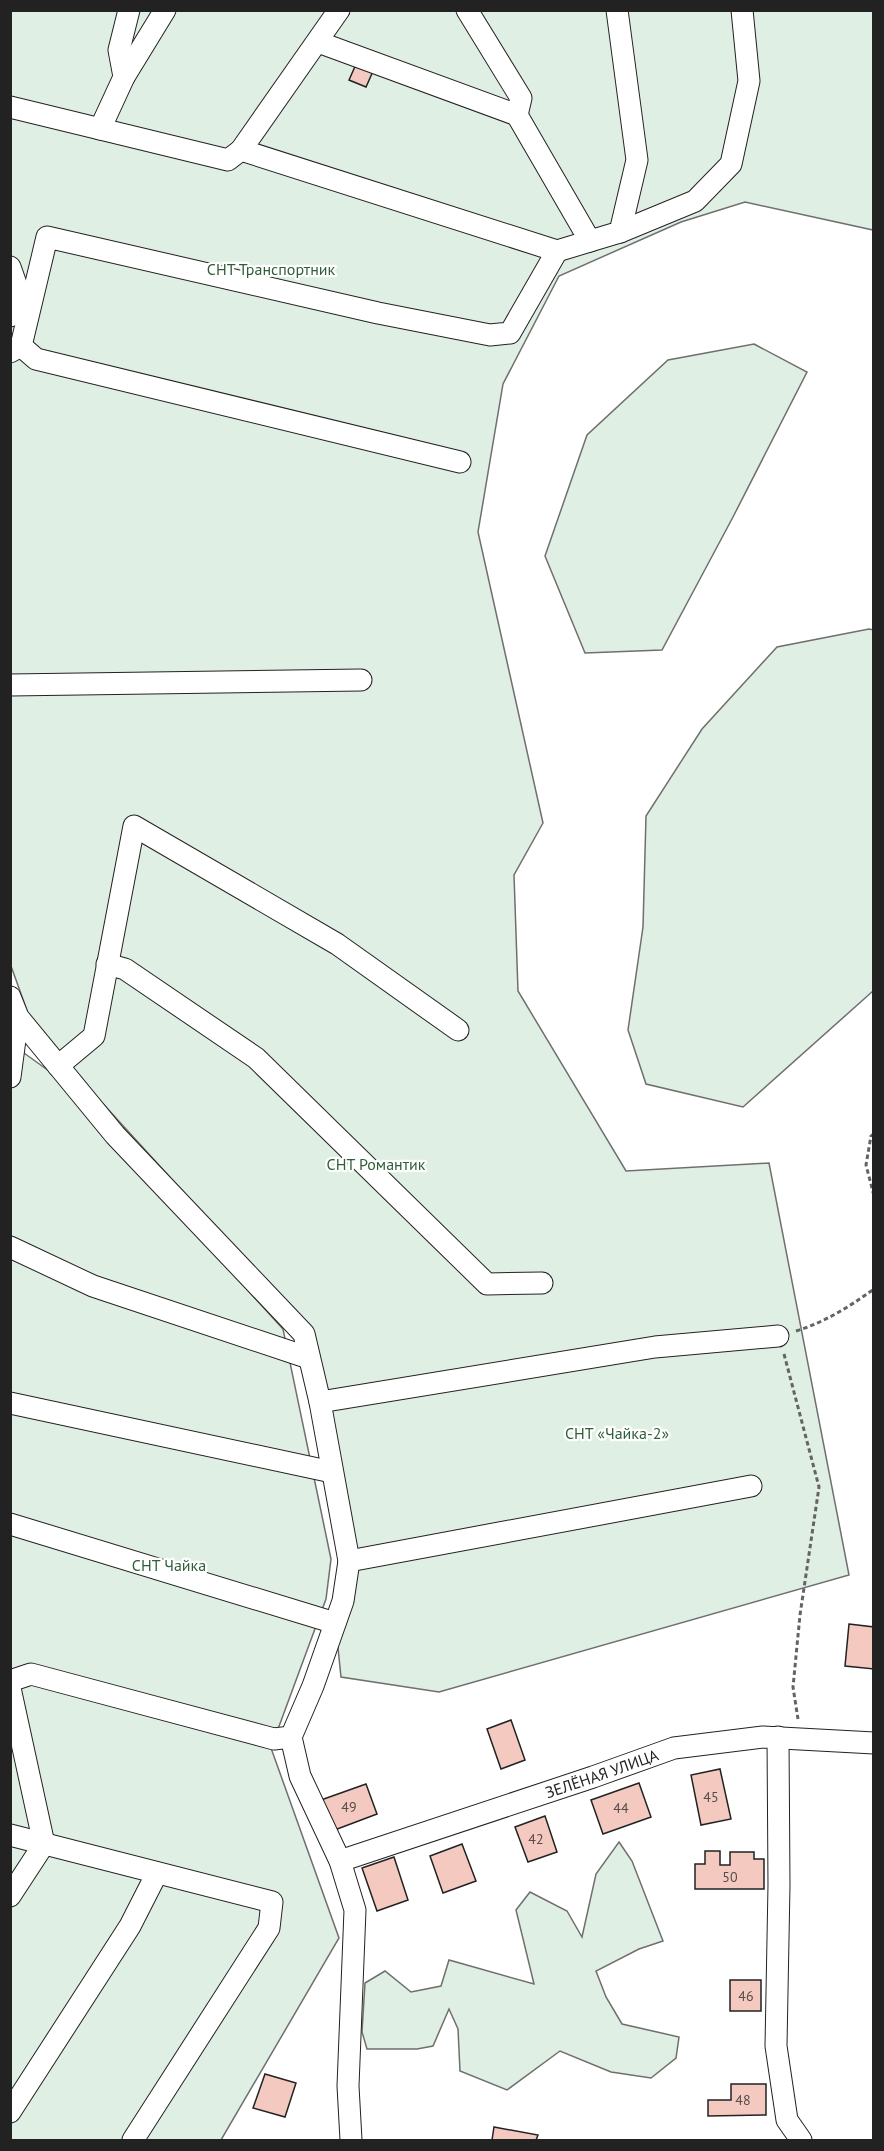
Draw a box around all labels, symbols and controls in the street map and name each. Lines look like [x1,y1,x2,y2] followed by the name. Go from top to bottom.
[207,259,336,279] park label: СНТ Транспортник
[327,1154,426,1174] park label: СНТ Романтик
[565,1423,669,1443] park label: СНТ «Чайка-2»
[132,1555,206,1575] park label: СНТ Чайка
[543,1744,662,1802] street label: ЗЕЛЁНАЯ УЛИЦА
[703,1788,719,1806] house number: 45
[341,1798,357,1816] house number: 49
[613,1799,629,1817] house number: 44
[528,1830,544,1848] house number: 42
[722,1868,738,1886] house number: 50
[738,1987,754,2005] house number: 46
[735,2091,751,2109] house number: 48

